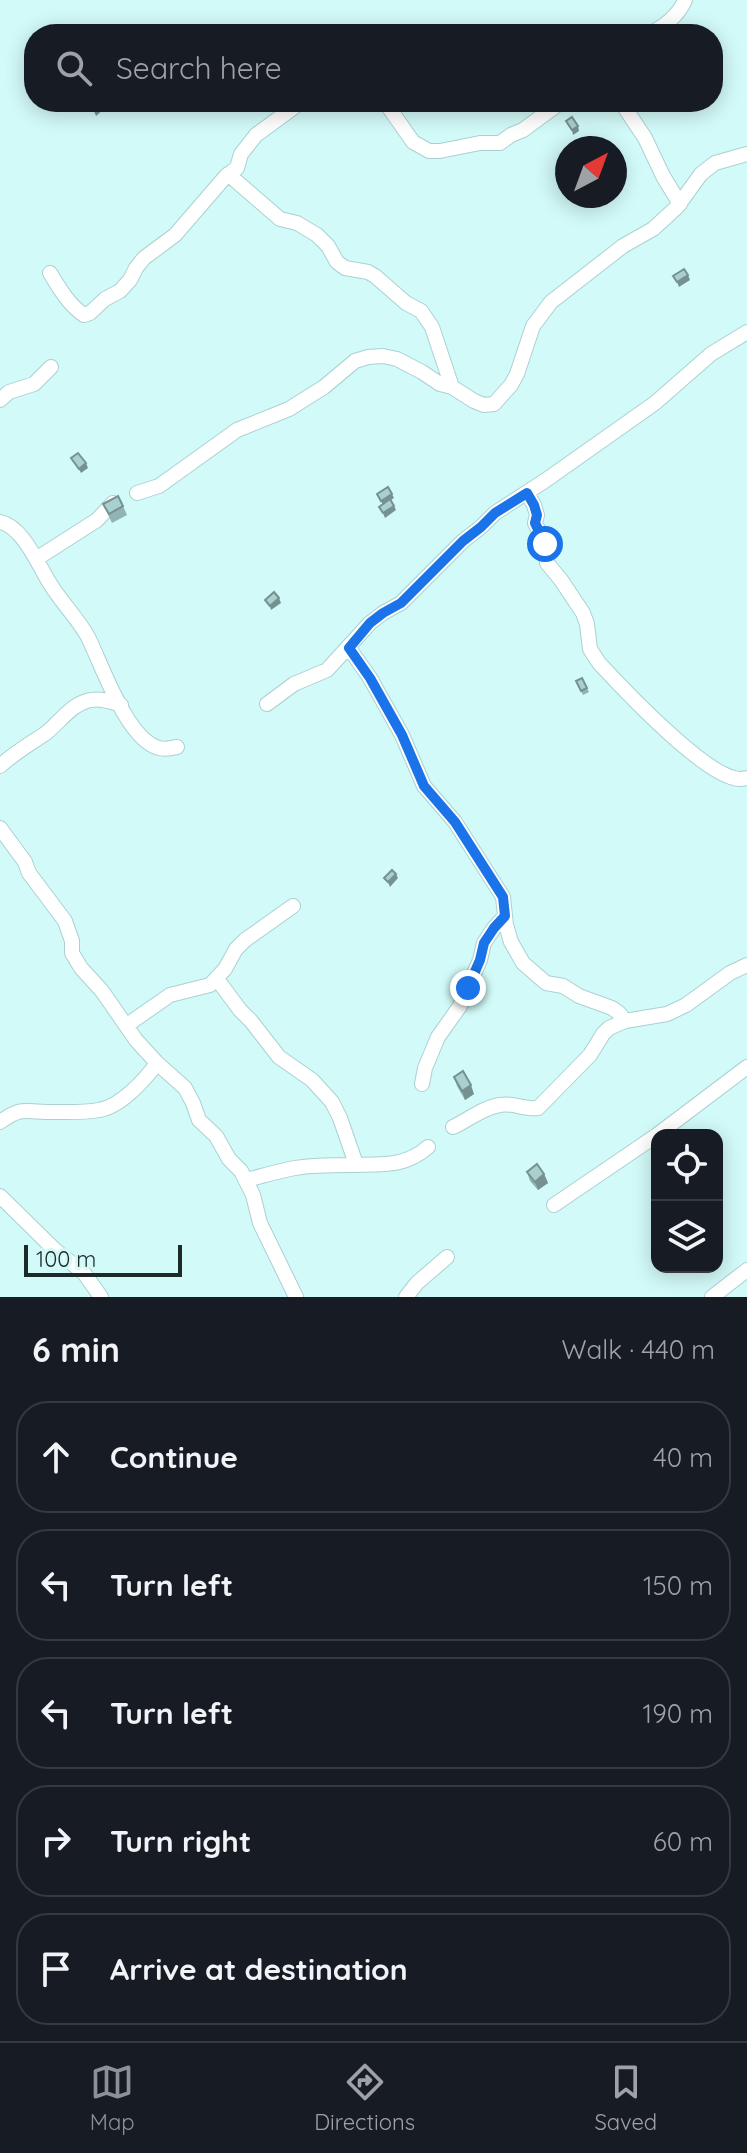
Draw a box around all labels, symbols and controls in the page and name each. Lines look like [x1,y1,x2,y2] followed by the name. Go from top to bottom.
[24,24,723,112] search box
[52,46,96,90] icon: search
[116,49,282,87] text: Search here
[555,136,627,208] north arrow
[527,526,563,562] route start
[450,970,486,1006] route end
[651,1129,723,1273] map controls
[651,1129,723,1201] button: locate
[651,1201,723,1273] button: layers
[24,1241,182,1277] scale bar
[36,1245,96,1273] text: 100 m
[32,1328,120,1371] text: 6 min
[562,1333,715,1366] text: Walk · 440 m
[34,1435,78,1479] icon: ahead
[110,1438,238,1476] text: Continue
[653,1441,713,1474] text: 40 m
[34,1563,78,1607] icon: left
[110,1566,233,1604] text: Turn left
[643,1569,713,1602] text: 150 m
[34,1691,78,1735] icon: left
[110,1694,233,1732] text: Turn left
[643,1697,713,1730] text: 190 m
[34,1819,78,1863] icon: right
[110,1822,251,1860] text: Turn right
[653,1825,713,1858] text: 60 m
[34,1947,78,1991] icon: arrive
[110,1950,408,1988] text: Arrive at destination
[90,2060,135,2136] tab: Map
[314,2060,415,2136] tab: Directions
[594,2060,657,2136] tab: Saved

